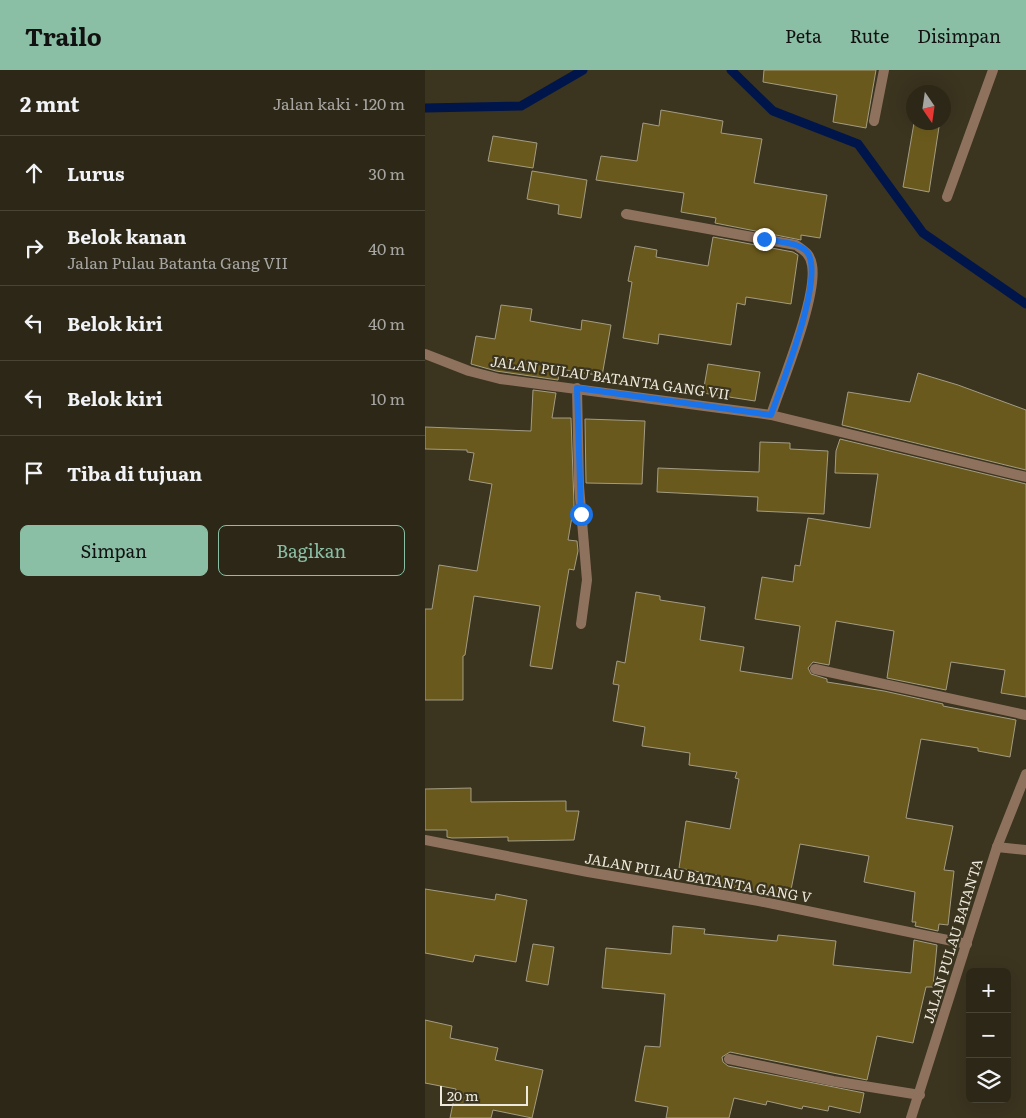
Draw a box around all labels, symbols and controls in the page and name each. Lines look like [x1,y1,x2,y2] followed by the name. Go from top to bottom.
[25,18,102,53] text: Trailo
[785,22,822,49] text: Peta
[850,22,889,49] text: Rute
[917,22,1001,49] text: Disimpan
[906,85,951,130] north arrow
[20,87,80,118] text: 2 mnt
[273,91,405,115] text: Jalan kaki · 120 m
[20,159,48,187] icon: ahead
[67,159,124,187] text: Lurus
[368,161,405,185] text: 30 m
[67,222,186,250] text: Belok kanan
[753,228,776,251] route end
[20,234,48,262] icon: right
[368,236,405,260] text: 40 m
[67,250,288,274] text: Jalan Pulau Batanta Gang VII
[20,309,48,337] icon: left
[67,309,163,337] text: Belok kiri
[368,311,405,335] text: 40 m
[489,350,731,404] street label: JALAN PULAU BATANTA GANG VII
[20,384,48,412] icon: left
[67,384,163,412] text: Belok kiri
[371,386,405,410] text: 10 m
[20,459,48,487] icon: arrive
[67,459,202,487] text: Tiba di tujuan
[570,503,593,526] route start
[20,525,208,576] button: Simpan
[218,525,405,576] button: Bagikan
[583,847,814,907] street label: JALAN PULAU BATANTA GANG V
[917,855,987,1025] street label: JALAN PULAU BATANTA
[966,968,1011,1103] map controls
[966,968,1011,1013] button: +
[966,1013,1011,1058] button: −
[966,1058,1011,1103] button: layers
[440,1083,527,1106] scale bar
[447,1085,479,1105] text: 20 m

